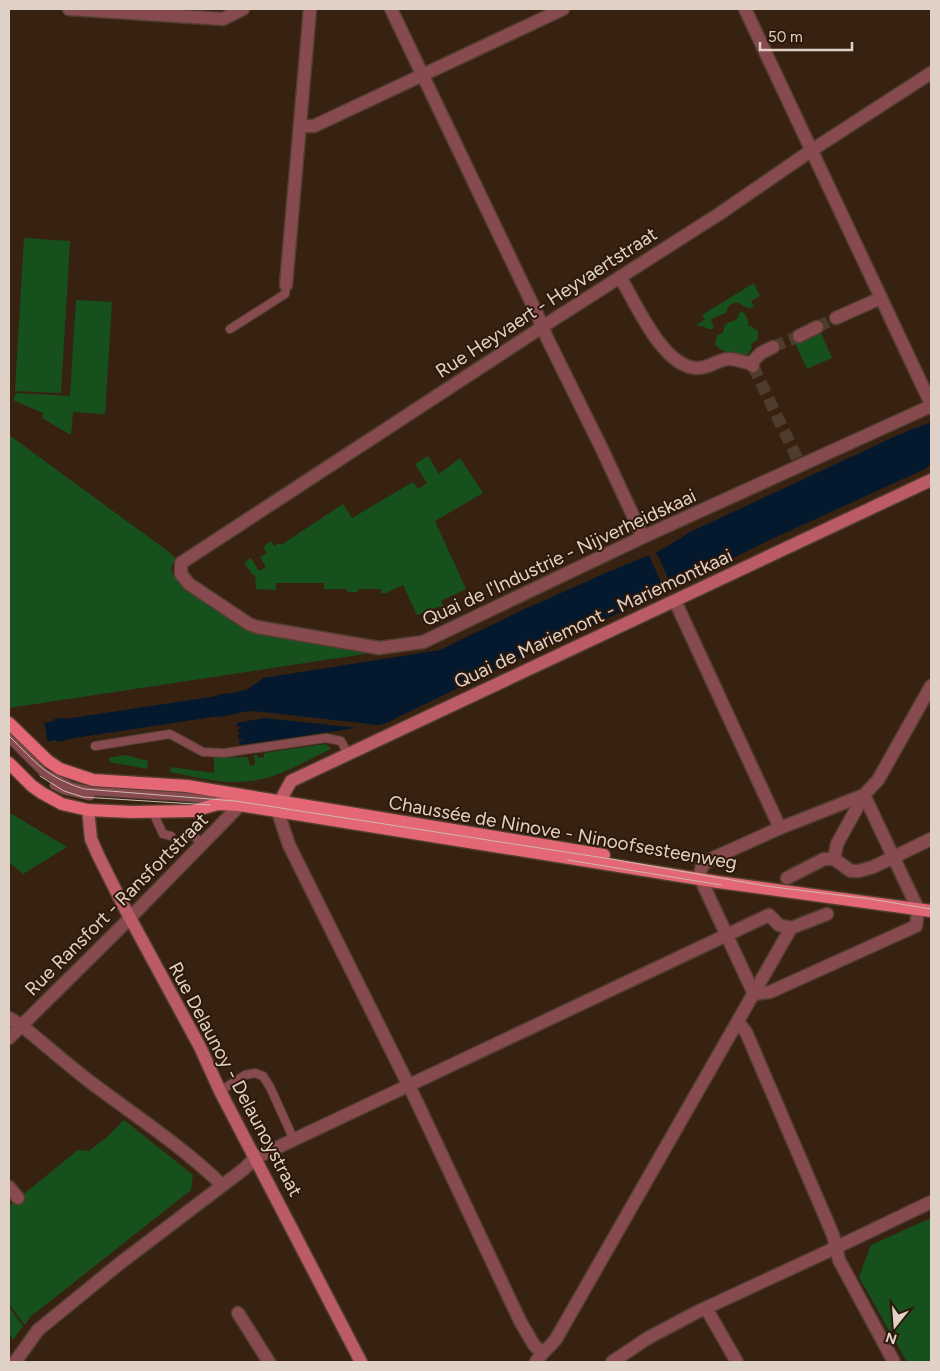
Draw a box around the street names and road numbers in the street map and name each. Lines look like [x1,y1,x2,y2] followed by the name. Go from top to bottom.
[431,222,661,383] street label: Rue Heyvaert - Heyvaertstraat
[419,484,700,631] street label: Quai de l'Industrie - Nijverheidskaai
[450,544,736,693] street label: Quai de Mariemont - Mariemontkaai
[387,791,739,874] street label: Chaussée de Ninove - Ninoofsesteenweg
[20,808,213,1001] street label: Rue Ransfort - Ransfortstraat
[164,958,307,1201] street label: Rue Delaunoy - Delaunoystraat

